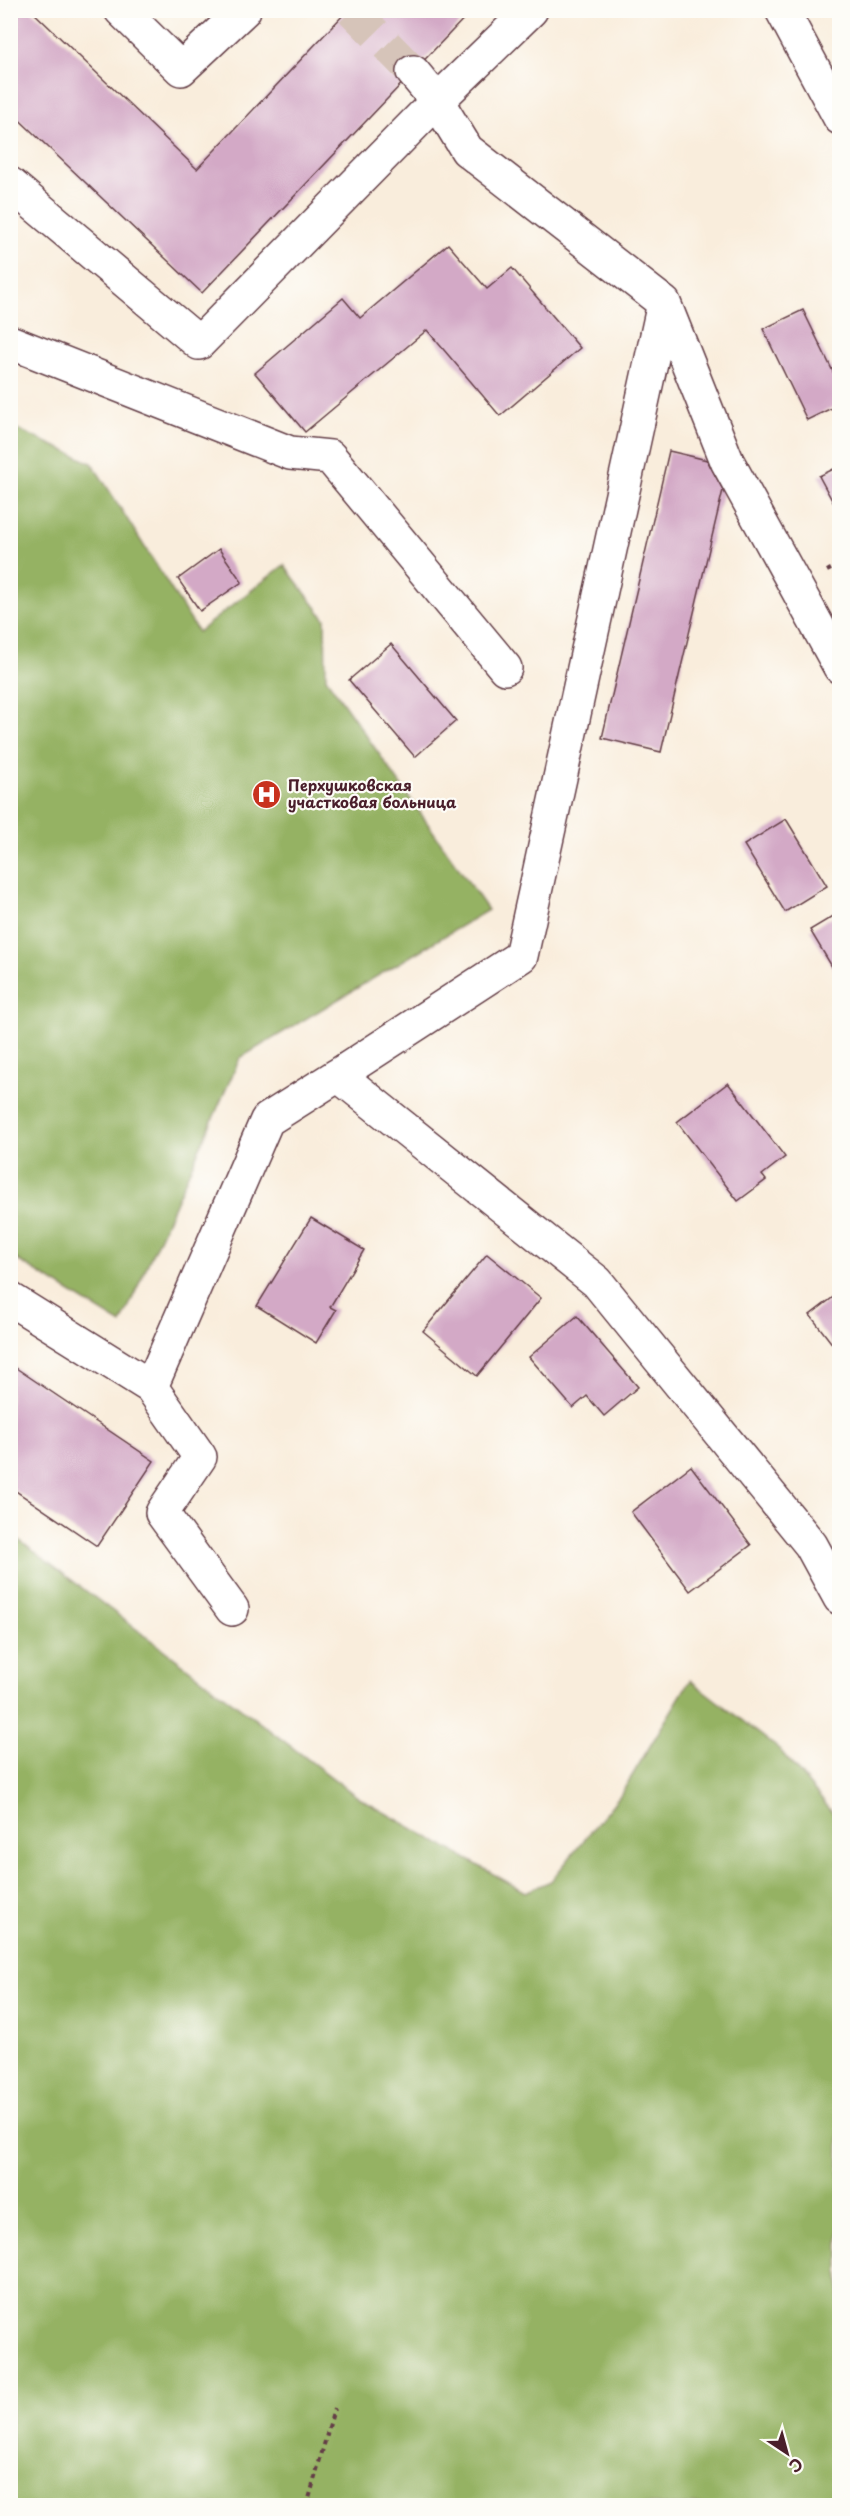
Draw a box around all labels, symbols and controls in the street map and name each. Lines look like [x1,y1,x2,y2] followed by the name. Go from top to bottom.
[288,773,457,813] place label: Перхушковская участковая больница
[251,779,283,811] hospital icon: Перхушковская участковая больница
[757,2423,817,2483] north arrow
[784,2453,808,2479] text: С

